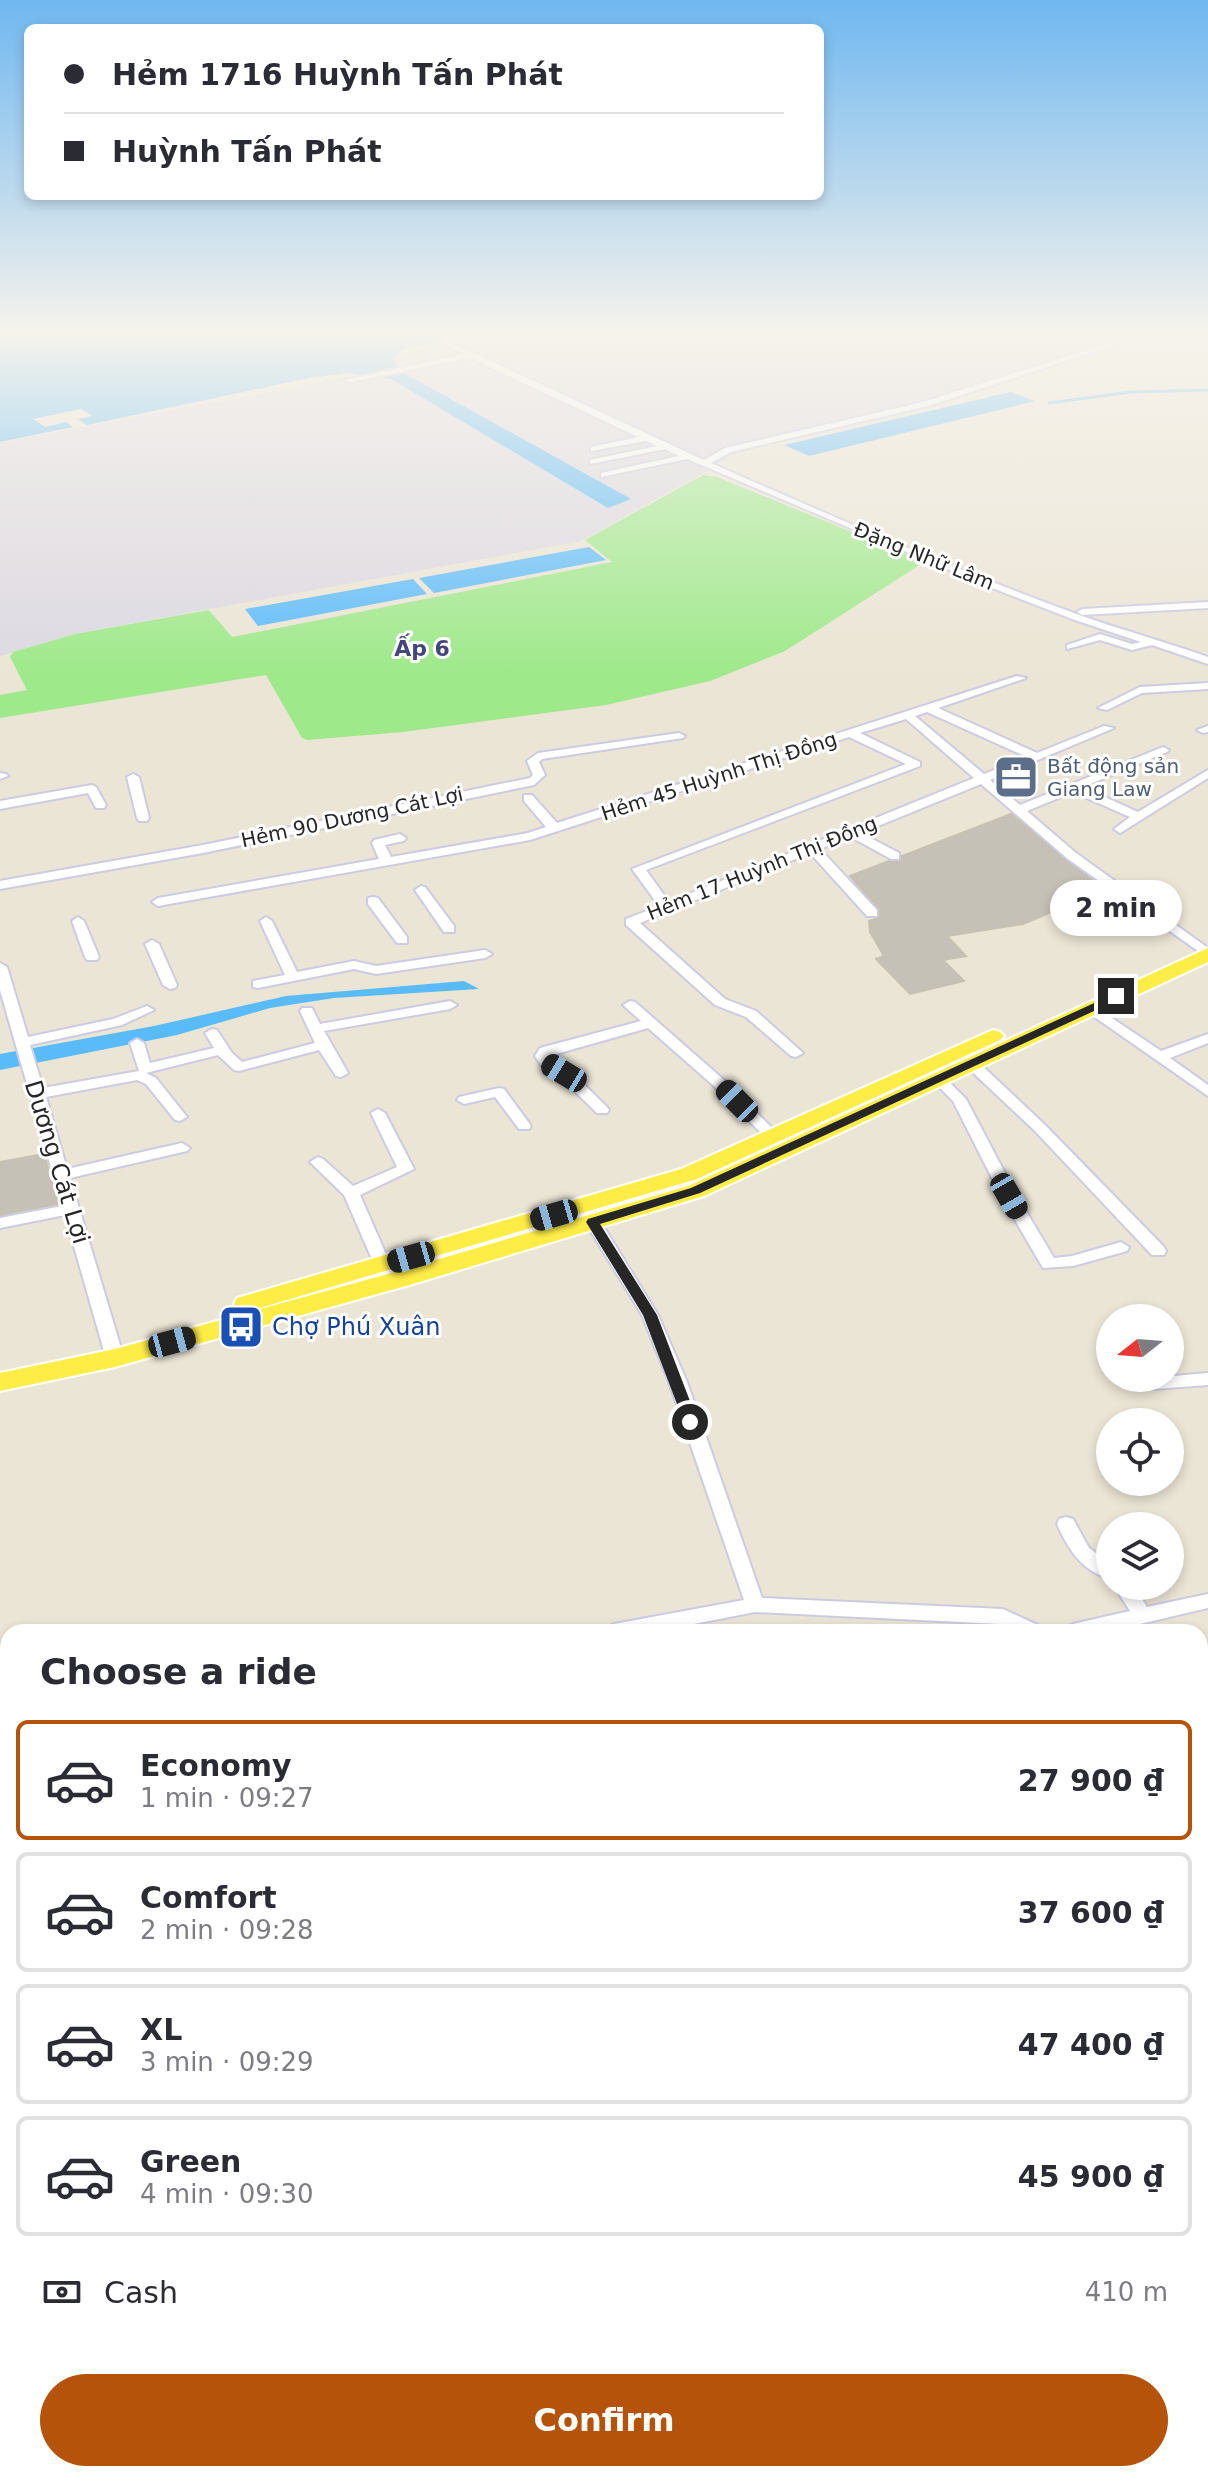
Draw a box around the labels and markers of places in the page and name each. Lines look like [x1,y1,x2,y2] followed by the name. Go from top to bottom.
[992,753,1040,801] office icon: Bất động sản Giang Law
[1047,754,1179,801] place label: Bất động sản Giang Law
[217,1303,265,1351] bus stop icon: Chợ Phú Xuân
[272,1313,440,1341] place label: Chợ Phú Xuân

